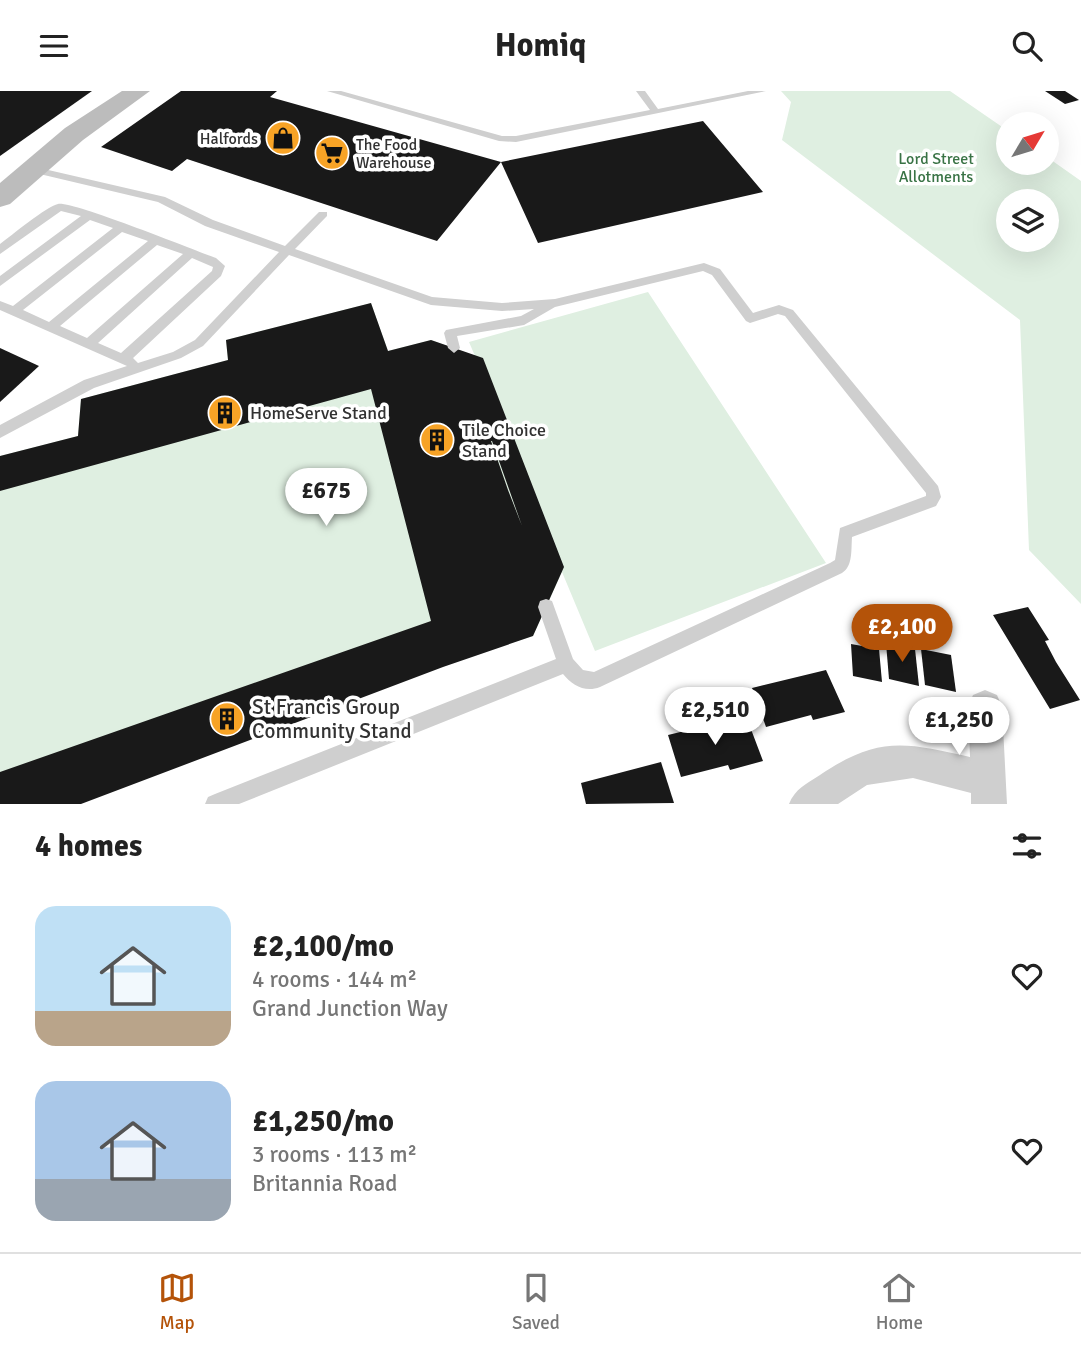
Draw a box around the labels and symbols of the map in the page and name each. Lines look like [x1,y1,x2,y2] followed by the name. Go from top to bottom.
[996,112,1059,175] north arrow
[264,119,302,157] shop icon: Halfords
[200,129,258,149] place label: Halfords
[313,134,351,172] supermarket icon: The Food Warehouse
[356,135,432,173] place label: The Food Warehouse
[898,149,974,187] park label: Lord Street Allotments
[206,394,244,432] building icon: HomeServe Stand
[250,402,387,424] place label: HomeServe Stand
[462,419,546,462] place label: Tile Choice Stand
[418,421,456,459] building icon: Tile Choice Stand
[285,469,367,528] pin: £675
[845,605,959,664] pin: £2,100
[658,687,772,747] pin: £2,510
[252,694,412,744] place label: St Francis Group Community Stand
[902,697,1016,757] pin: £1,250
[208,700,246,738] building icon: St Francis Group Community Stand

